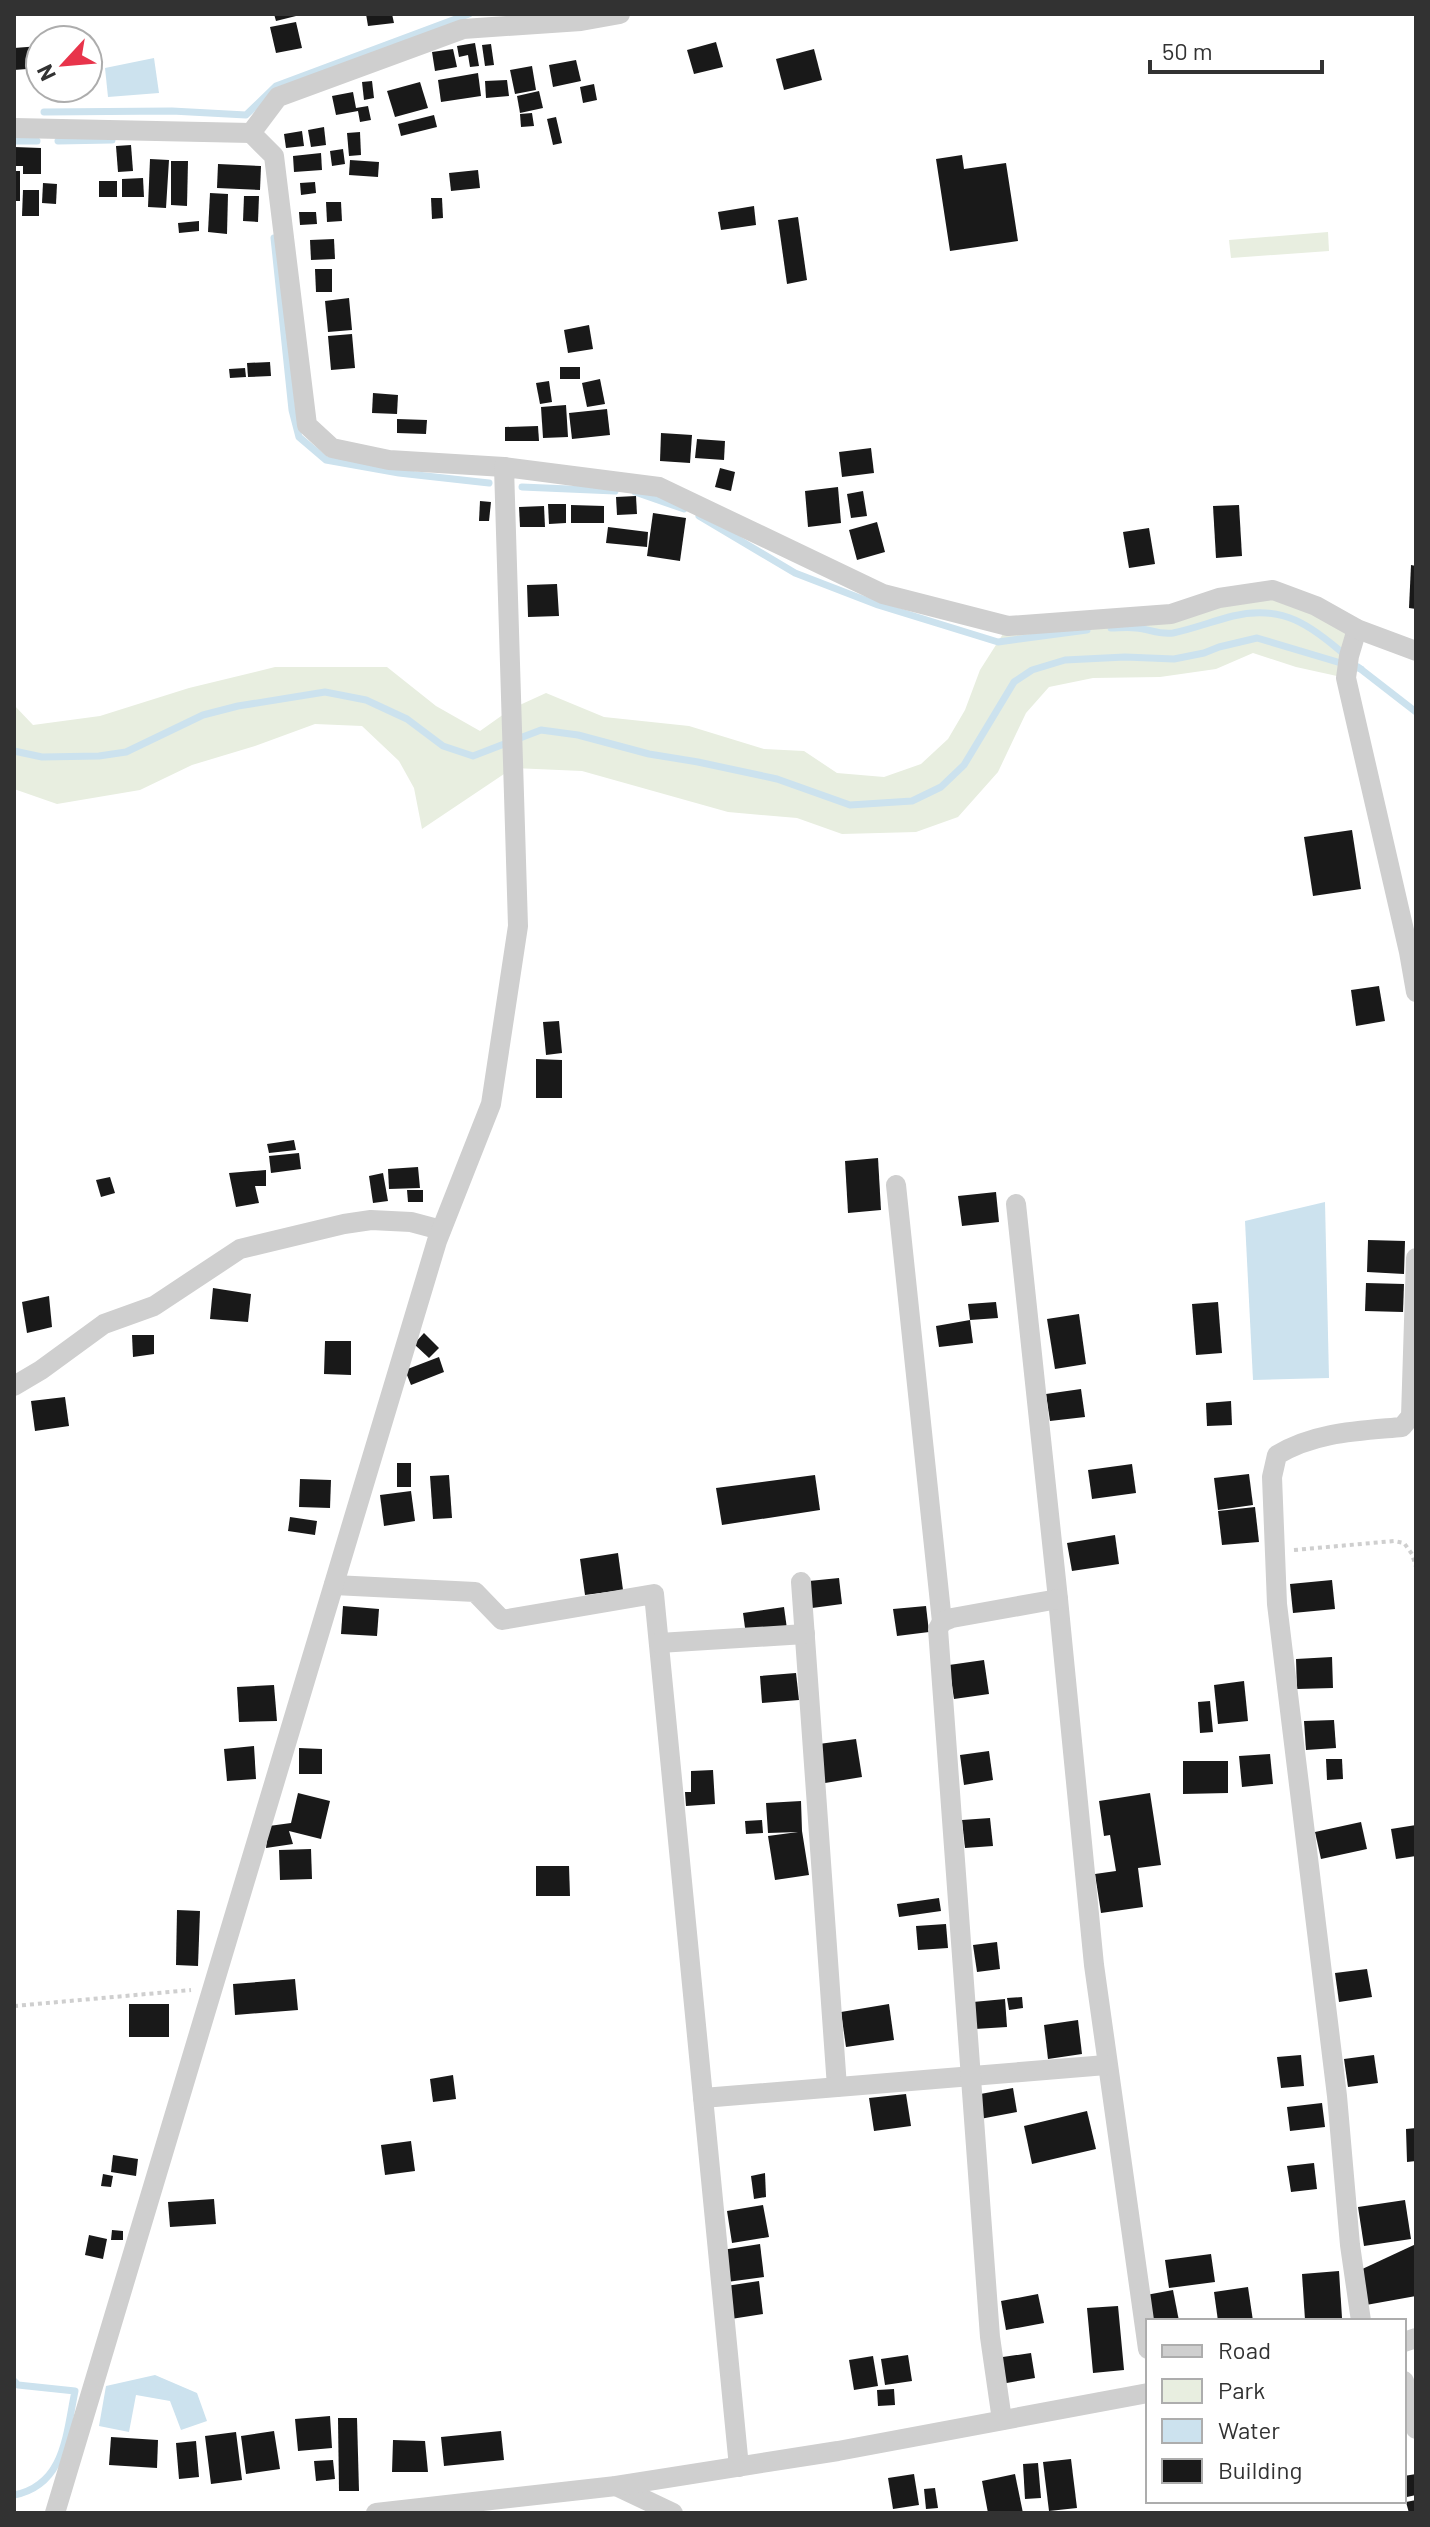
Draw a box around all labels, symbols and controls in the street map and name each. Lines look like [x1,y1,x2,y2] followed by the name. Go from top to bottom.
[24,24,104,104] north arrow
[1150,24,1322,74] scale bar
[1162,36,1213,65] text: 50 m
[30,61,60,85] text: N
[1146,2319,1406,2503] legend
[1218,2335,1271,2364] text: Road
[1218,2375,1265,2404] text: Park
[1218,2415,1280,2444] text: Water
[1218,2455,1302,2484] text: Building

